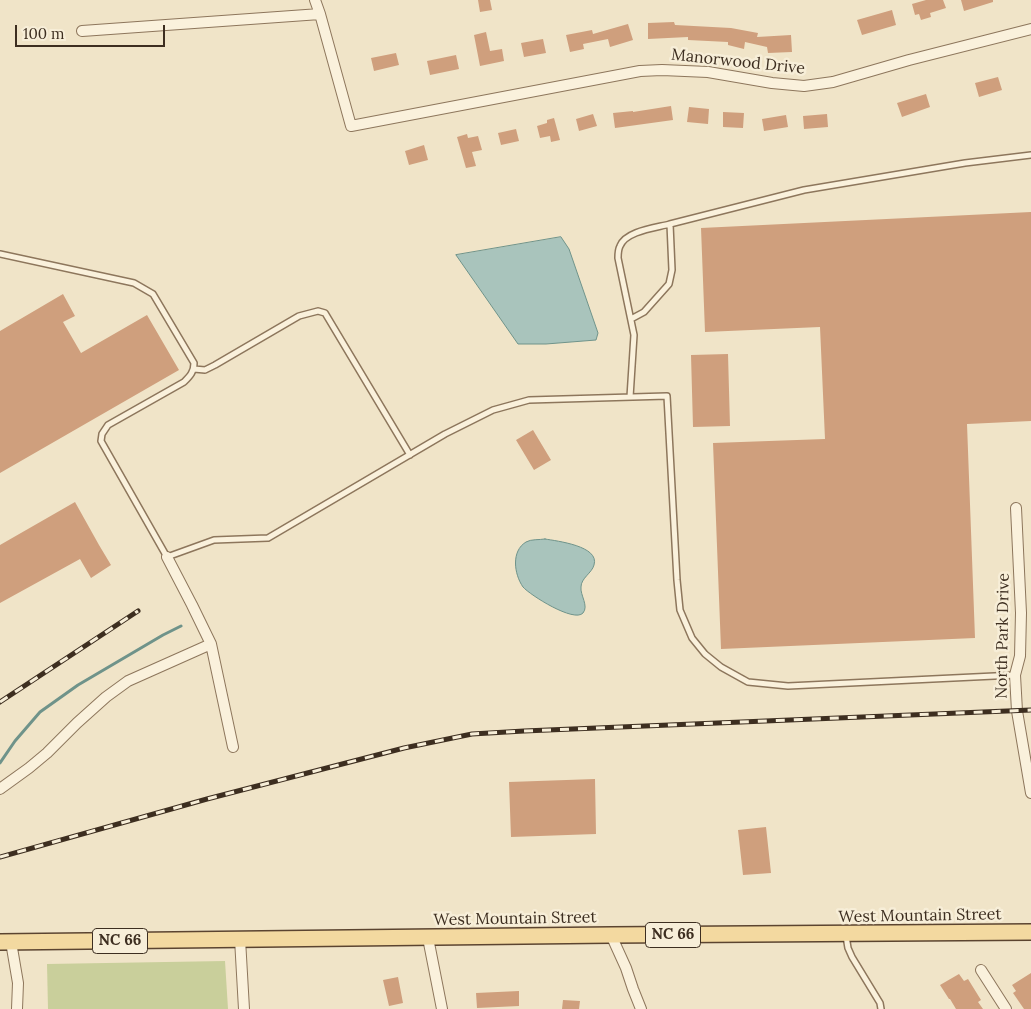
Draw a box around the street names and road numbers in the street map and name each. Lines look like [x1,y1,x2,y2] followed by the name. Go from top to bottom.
[670,45,806,79] street label: Manorwood Drive
[992,573,1014,699] street label: North Park Drive
[838,905,1002,927] street label: West Mountain Street
[433,908,597,930] street label: West Mountain Street
[646,922,700,948] road number: NC 66
[92,928,148,954] road number: NC 66

